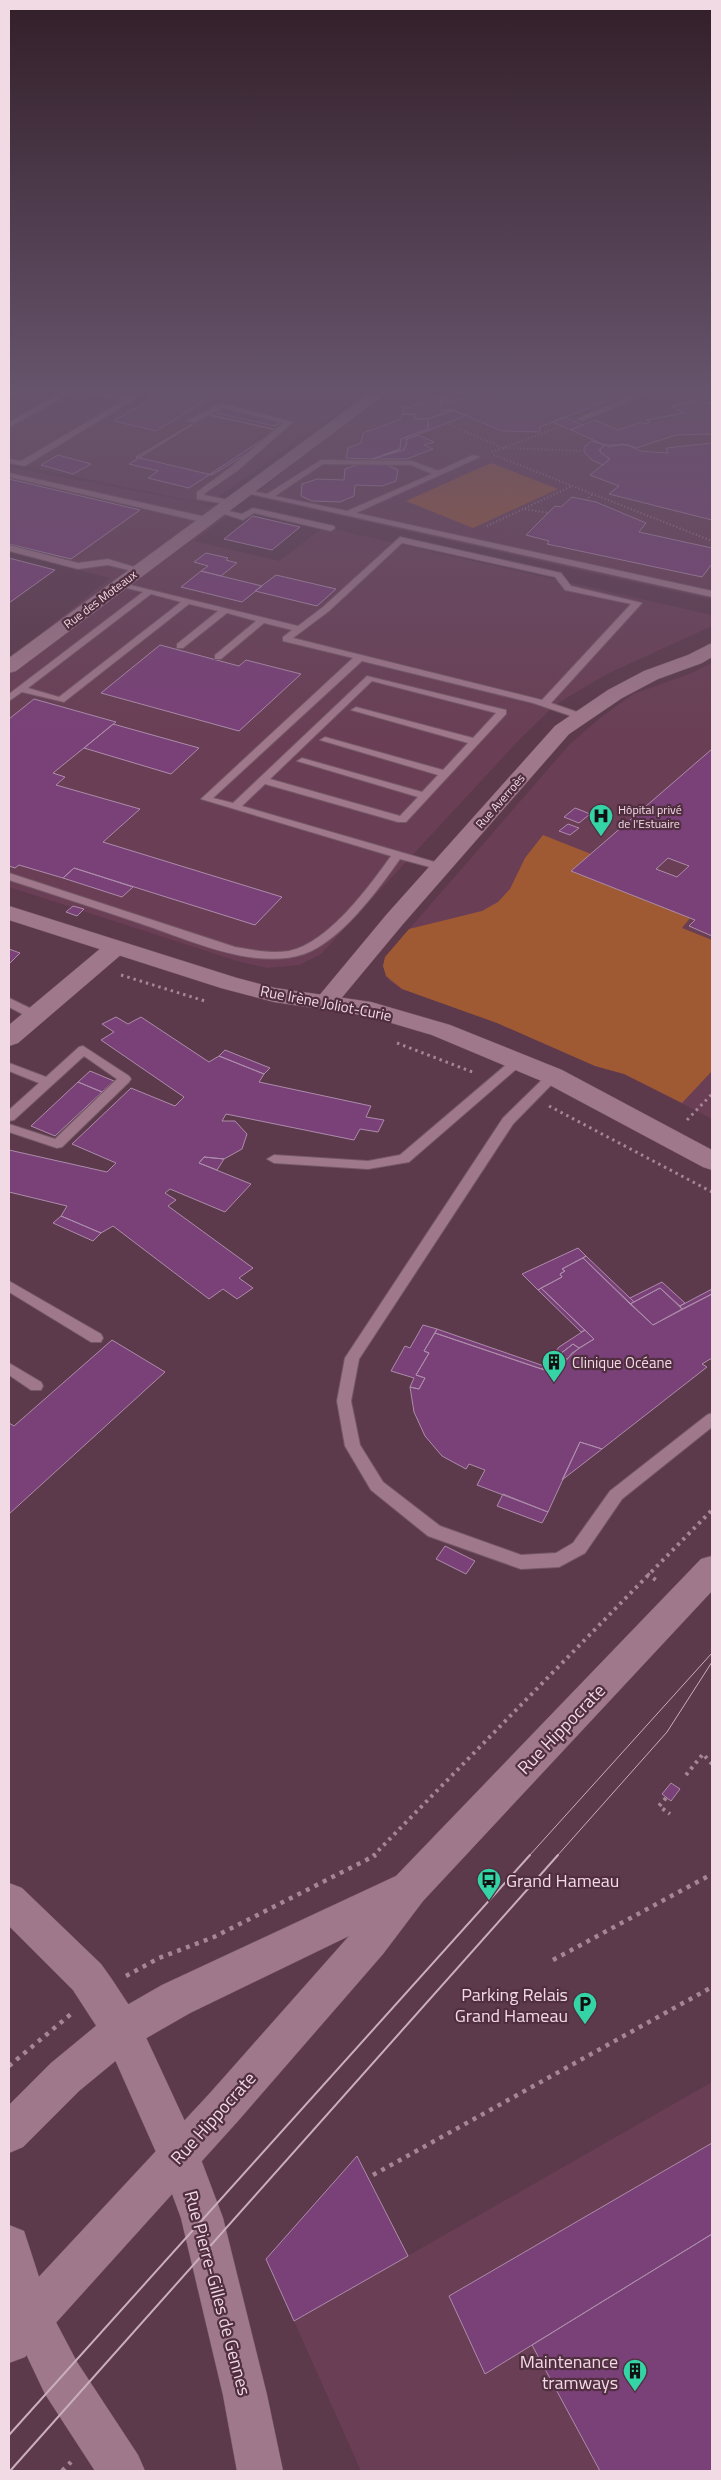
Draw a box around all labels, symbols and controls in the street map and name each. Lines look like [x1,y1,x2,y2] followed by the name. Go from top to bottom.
[59,565,141,633] street label: Rue des Moteaux
[471,769,530,833] street label: Rue Averroès
[618,800,682,833] place label: Hôpital privé de l'Estuaire
[588,803,614,837] hospital icon: Hôpital privé de l'Estuaire
[258,979,394,1027] street label: Rue Irène Joliot-Curie
[541,1349,567,1383] building icon: Clinique Océane
[572,1351,672,1374] place label: Clinique Océane
[511,1678,611,1780] street label: Rue Hippocrate
[476,1867,502,1901] bus stop icon: Grand Hameau
[506,1867,619,1894] place label: Grand Hameau
[455,1981,568,2029] place label: Parking Relais Grand Hameau
[572,1991,598,2025] parking icon: Parking Relais Grand Hameau
[164,2066,262,2170] street label: Rue Hippocrate
[178,2188,258,2398] street label: Rue Pierre-Gilles de Gennes
[520,2348,618,2396] place label: Maintenance tramways
[622,2358,648,2392] building icon: Maintenance tramways

